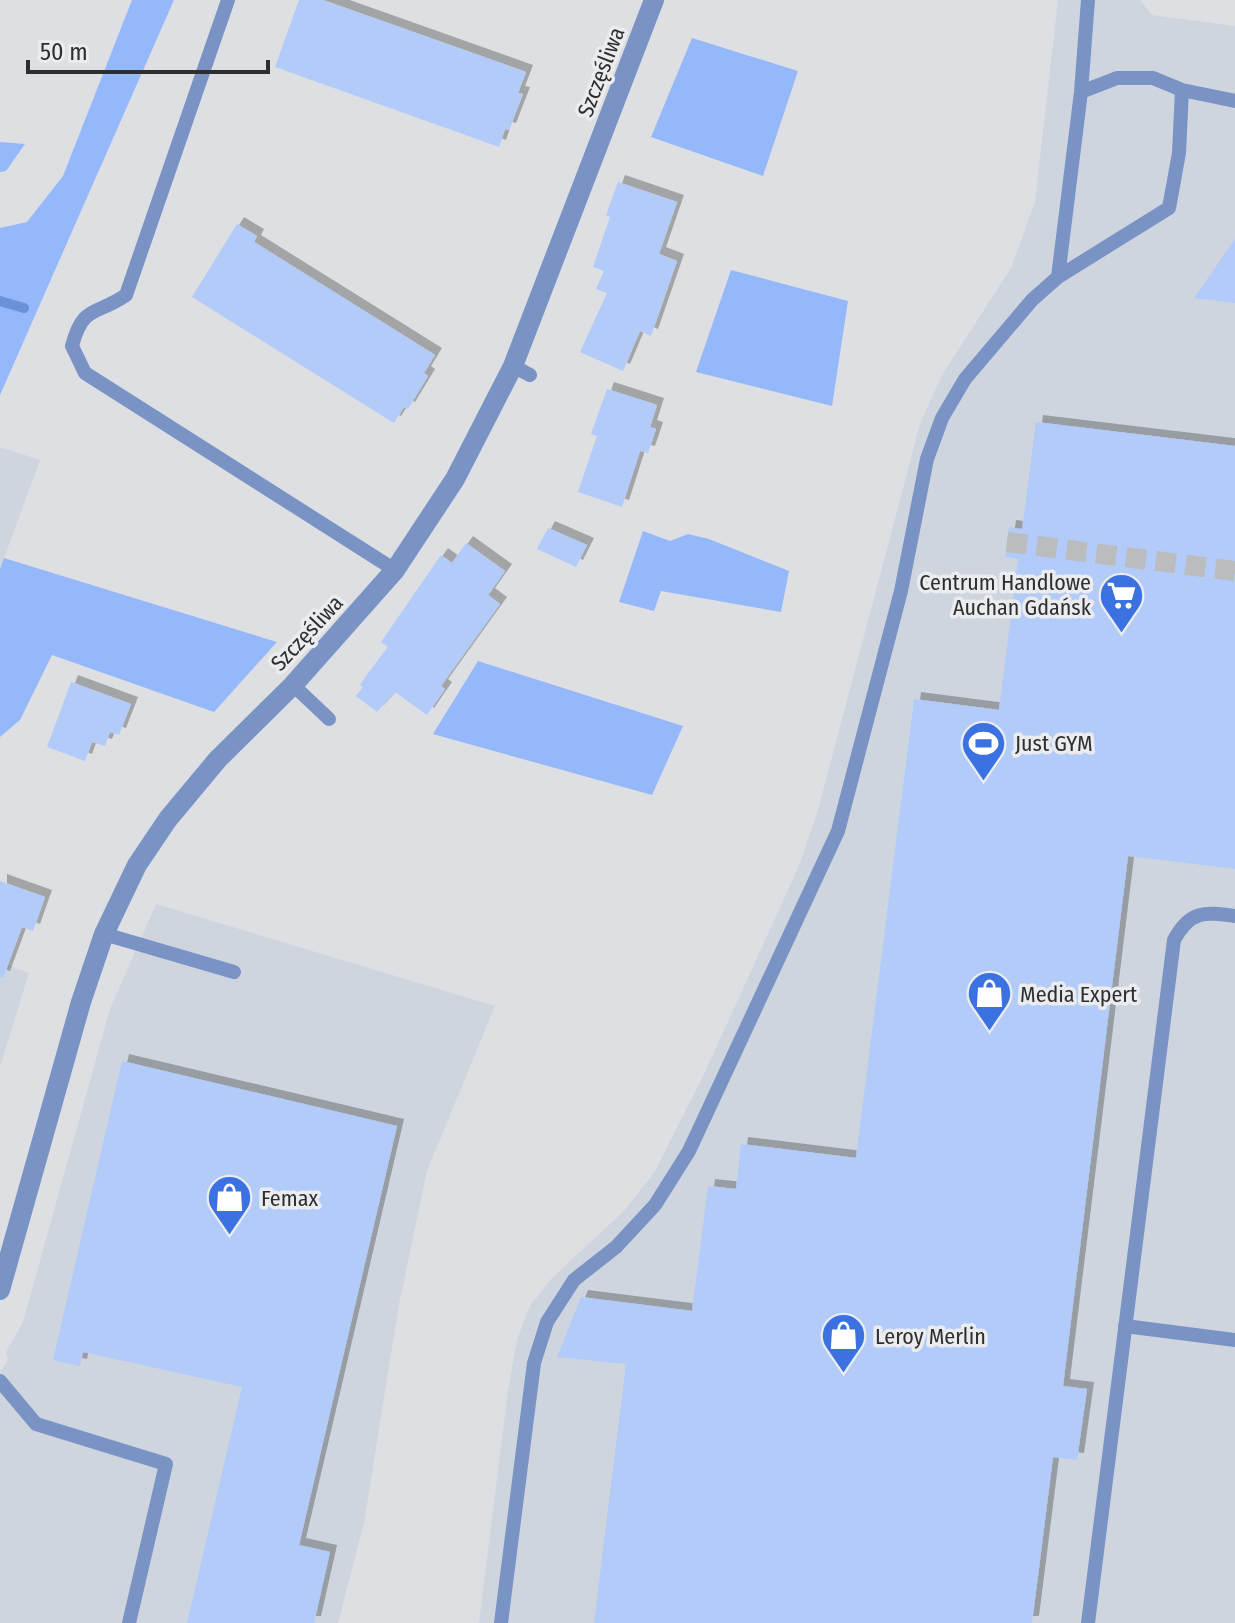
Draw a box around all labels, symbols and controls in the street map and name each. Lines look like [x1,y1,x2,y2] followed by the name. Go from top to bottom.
[572,23,630,121] street label: Szczęśliwa
[28,24,268,74] scale bar
[40,38,88,66] text: 50 m
[919,569,1092,621] place label: Centrum Handlowe Auchan Gdańsk
[1098,571,1146,634] supermarket icon: Centrum Handlowe Auchan Gdańsk
[265,590,349,676] street label: Szczęśliwa
[960,719,1008,782] sports icon: Just GYM
[1015,730,1093,757] place label: Just GYM
[965,970,1013,1033] shop icon: Media Expert
[1020,981,1138,1008] place label: Media Expert
[206,1174,254,1237] shop icon: Femax
[261,1185,318,1212] place label: Femax
[820,1312,868,1375] shop icon: Leroy Merlin
[875,1323,986,1350] place label: Leroy Merlin

